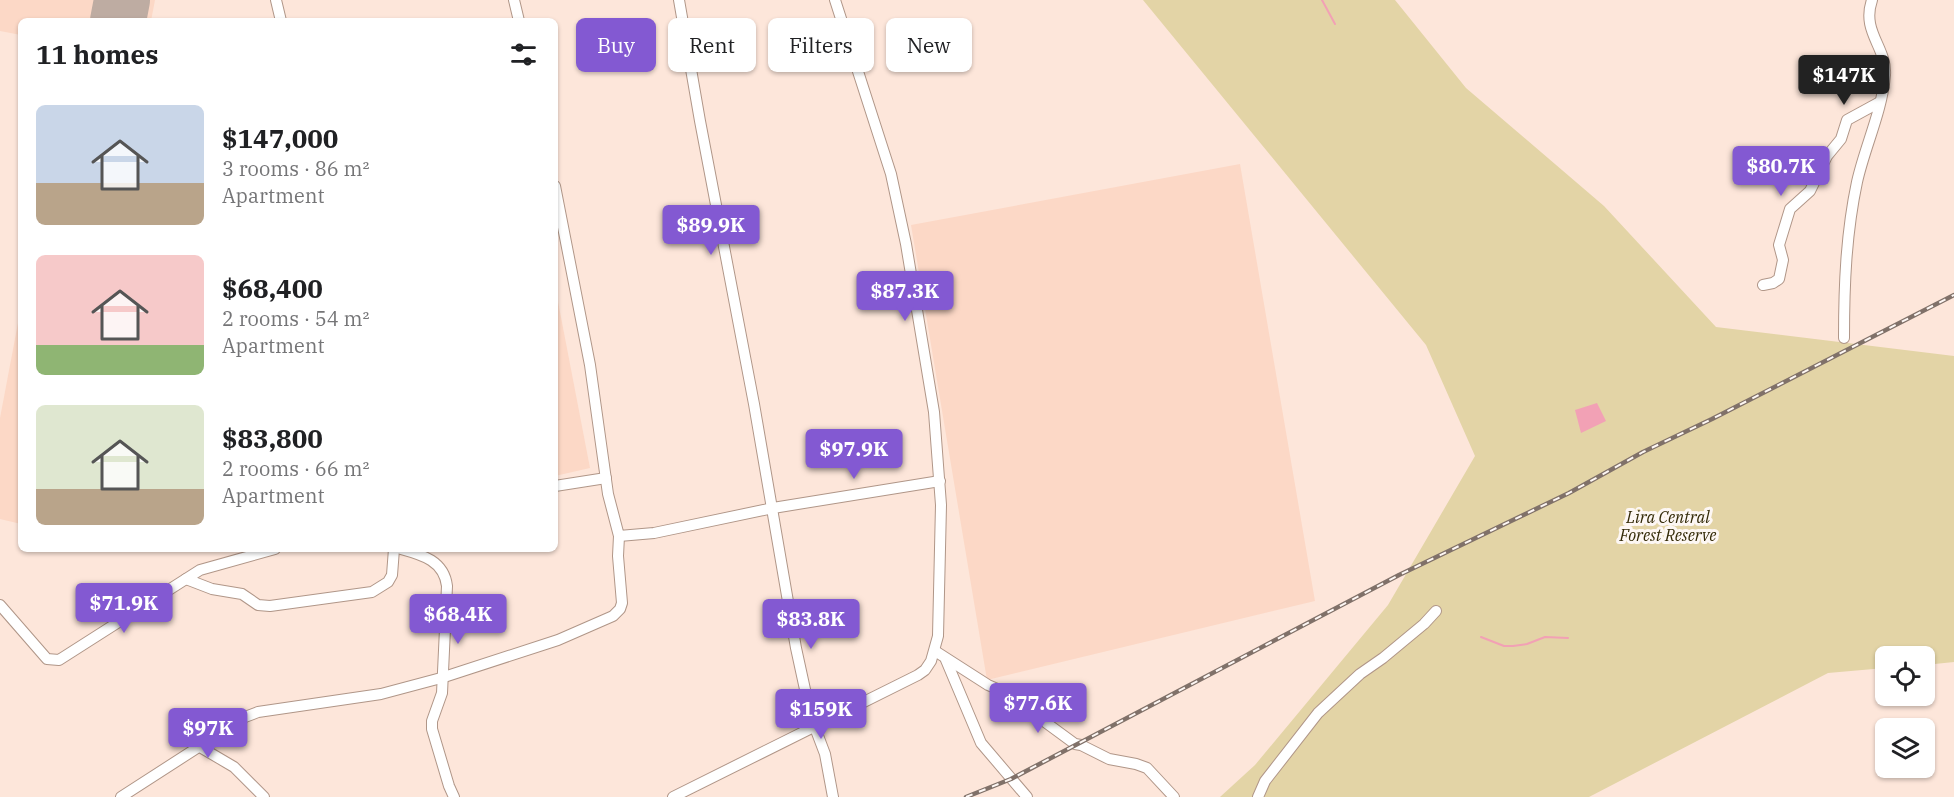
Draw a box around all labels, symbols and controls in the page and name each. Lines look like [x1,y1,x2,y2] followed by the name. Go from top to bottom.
[576,18,656,72] chip: Buy
[668,18,756,72] chip: Rent
[768,18,874,72] chip: Filters
[886,18,972,72] chip: New
[36,37,158,71] text: 11 homes
[507,38,540,71] icon: filters
[1802,55,1886,106] pin: $147K
[1812,61,1876,88] text: $147K
[222,121,338,155] text: $147,000
[84,129,156,201] icon: home
[1732,146,1830,197] pin: $80.7K
[1747,152,1815,179] text: $80.7K
[222,155,369,182] text: 3 rooms · 86 m²
[222,182,325,209] text: Apartment
[662,205,760,256] pin: $89.9K
[677,211,745,238] text: $89.9K
[222,271,323,305] text: $68,400
[856,271,954,322] pin: $87.3K
[871,277,939,304] text: $87.3K
[84,279,156,351] icon: home
[222,305,369,332] text: 2 rooms · 54 m²
[222,332,325,359] text: Apartment
[222,421,323,455] text: $83,800
[84,429,156,501] icon: home
[805,429,903,480] pin: $97.9K
[820,435,888,462] text: $97.9K
[222,455,369,482] text: 2 rooms · 66 m²
[222,482,325,509] text: Apartment
[1619,507,1716,545] park label: Lira Central Forest Reserve
[75,583,173,634] pin: $71.9K
[90,589,158,616] text: $71.9K
[409,594,507,645] pin: $68.4K
[762,599,860,650] pin: $83.8K
[424,600,492,627] text: $68.4K
[777,605,845,632] text: $83.8K
[1875,646,1935,778] map controls
[1875,646,1935,706] button: locate
[989,683,1087,734] pin: $77.6K
[779,689,863,740] pin: $159K
[1004,689,1072,716] text: $77.6K
[789,695,853,722] text: $159K
[172,708,244,759] pin: $97K
[182,714,234,741] text: $97K
[1875,718,1935,778] button: layers

